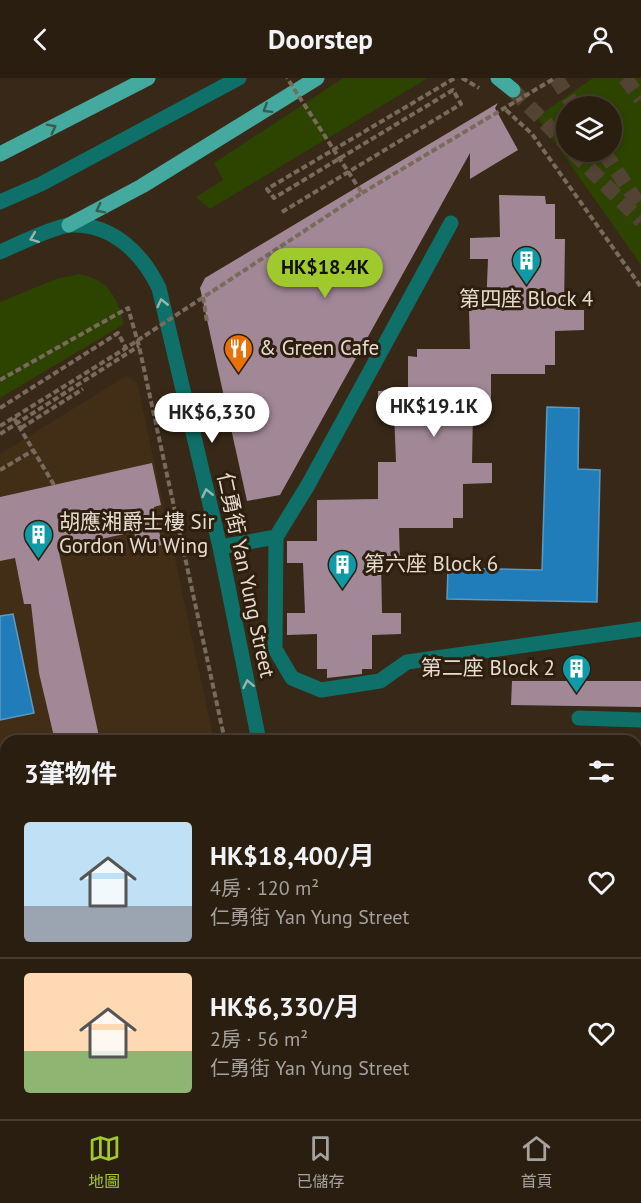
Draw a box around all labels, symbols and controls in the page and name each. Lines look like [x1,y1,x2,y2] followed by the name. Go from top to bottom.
[268,22,373,56] text: Doorstep
[24,23,57,56] icon: back
[584,23,617,56] icon: person
[556,96,622,162] map controls
[556,96,622,162] button: layers
[263,101,273,113] one-way arrow
[46,124,57,135] one-way arrow
[96,202,107,213] one-way arrow
[30,231,41,243] one-way arrow
[510,244,542,286] building icon: 第四座 Block 4
[263,248,387,299] pin: HK$18.4K
[281,254,369,280] text: HK$18.4K
[459,285,593,312] place label: 第四座 Block 4
[157,298,170,308] one-way arrow
[222,332,254,374] restaurant icon: & Green Cafe
[259,334,379,361] place label: & Green Cafe
[372,387,496,438] pin: HK$19.1K
[150,393,274,444] pin: HK$6,330
[390,393,478,419] text: HK$19.1K
[168,399,256,425] text: HK$6,330
[212,470,281,680] street label: 仁勇街 Yan Yung Street
[202,488,215,498] one-way arrow
[59,508,215,559] place label: 胡應湘爵士樓 Sir Gordon Wu Wing
[22,518,54,560] building icon: 胡應湘爵士樓 Sir Gordon Wu Wing
[327,548,359,590] building icon: 第六座 Block 6
[364,550,498,577] place label: 第六座 Block 6
[560,652,592,694] building icon: 第二座 Block 2
[421,654,555,681] place label: 第二座 Block 2
[242,679,255,689] one-way arrow
[585,755,618,788] icon: filters
[24,757,117,790] text: 3筆物件
[210,839,375,872] text: HK$18,400/月
[72,846,144,918] icon: home
[585,866,618,899] icon: heart
[210,875,319,901] text: 4房 · 120 m²
[210,904,409,930] text: 仁勇街 Yan Yung Street
[210,990,360,1023] text: HK$6,330/月
[72,997,144,1069] icon: home
[585,1017,618,1050] icon: heart
[210,1026,308,1052] text: 2房 · 56 m²
[210,1055,409,1081] text: 仁勇街 Yan Yung Street
[88,1132,121,1192] tab: 地圖
[296,1132,345,1192] tab: 已儲存
[520,1132,553,1192] tab: 首頁

